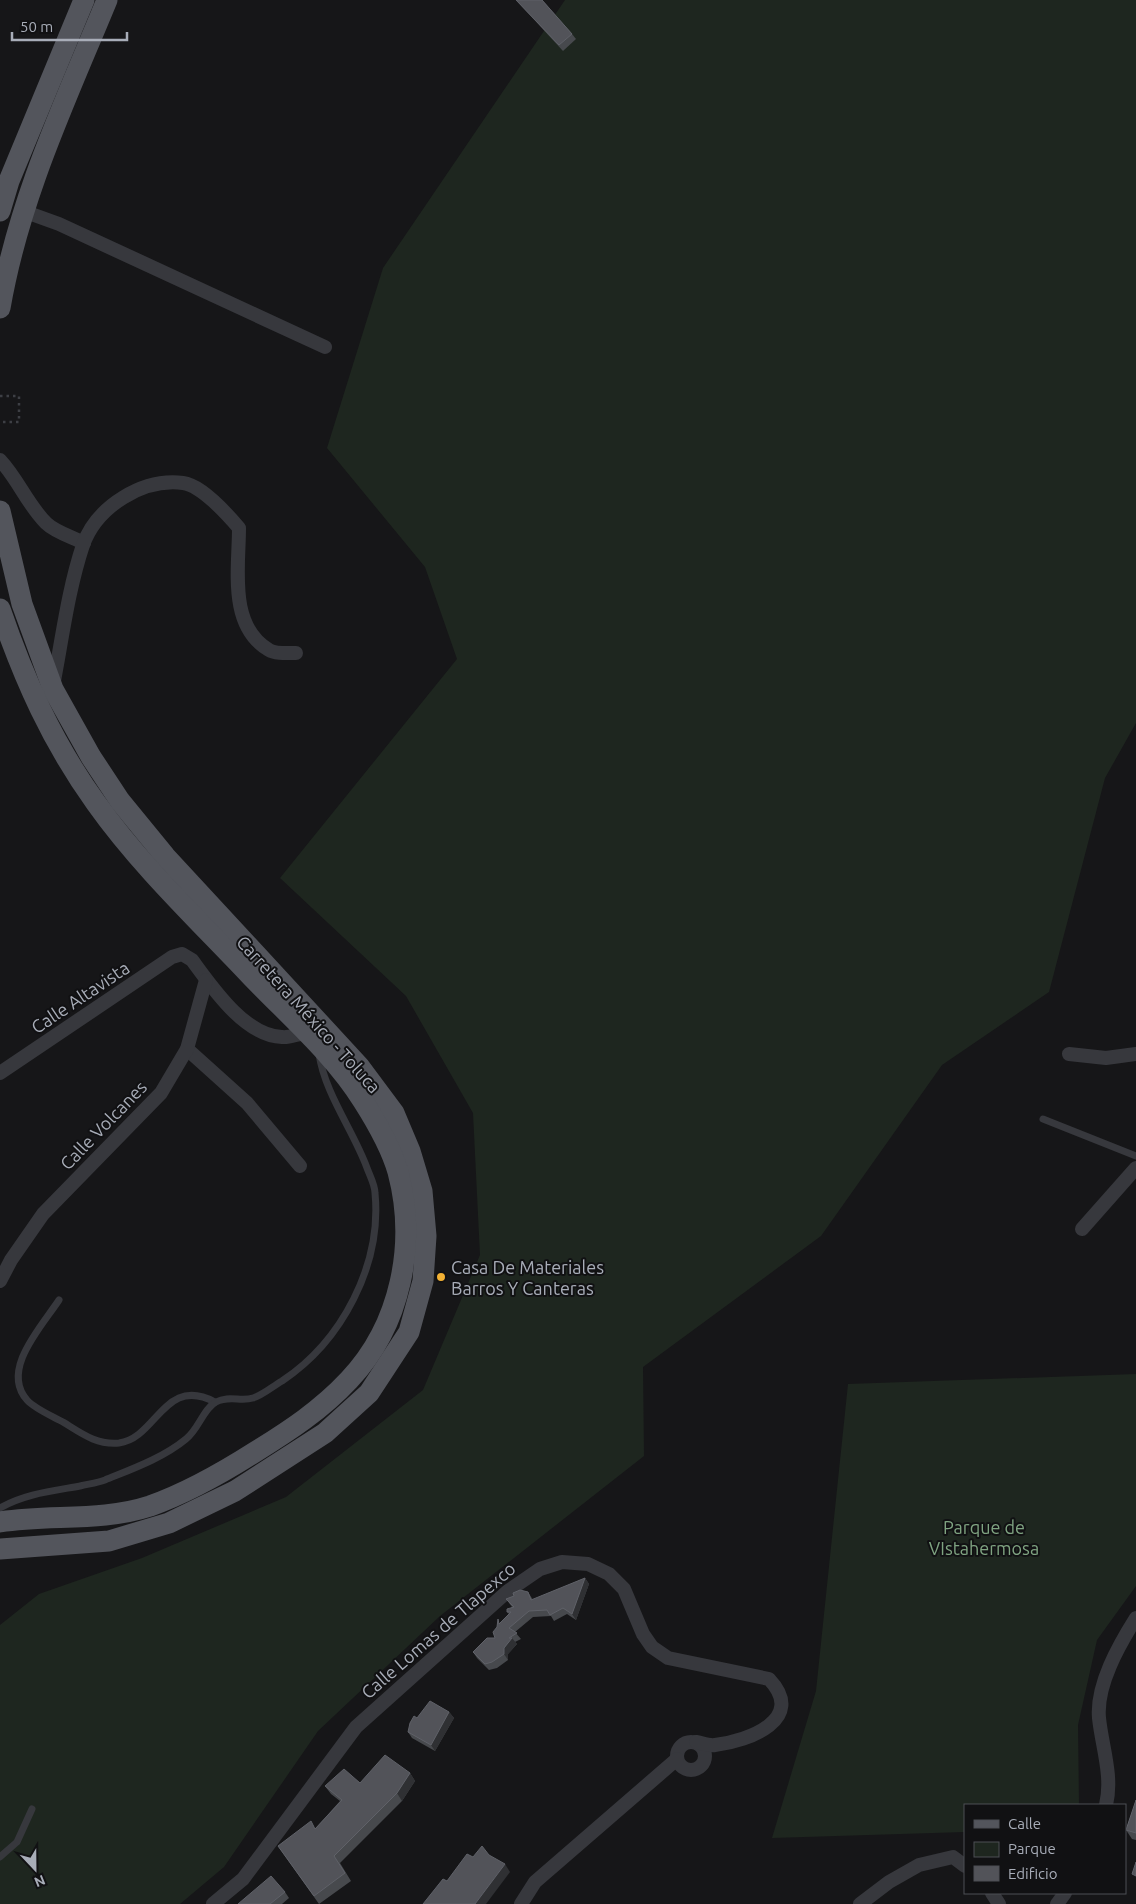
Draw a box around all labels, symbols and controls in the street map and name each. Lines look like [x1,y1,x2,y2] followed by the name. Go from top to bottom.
[12,10,128,42] scale bar
[20,18,53,35] text: 50 m
[233,931,385,1097] street label: Carretera México - Toluca
[27,957,133,1037] street label: Calle Altavista
[56,1076,150,1173] street label: Calle Volcanes
[451,1257,604,1298] place label: Casa De Materiales Barros Y Canteras
[435,1271,447,1283] marker: Casa De Materiales Barros Y Canteras
[929,1517,1039,1558] park label: Parque de VIstahermosa
[357,1558,519,1702] street label: Calle Lomas de Tlapexco
[964,1804,1126,1894] legend
[1008,1815,1041,1832] text: Calle
[1008,1840,1056,1857] text: Parque
[10,1844,60,1894] north arrow
[1008,1865,1057,1882] text: Edificio
[32,1872,48,1890] text: N

